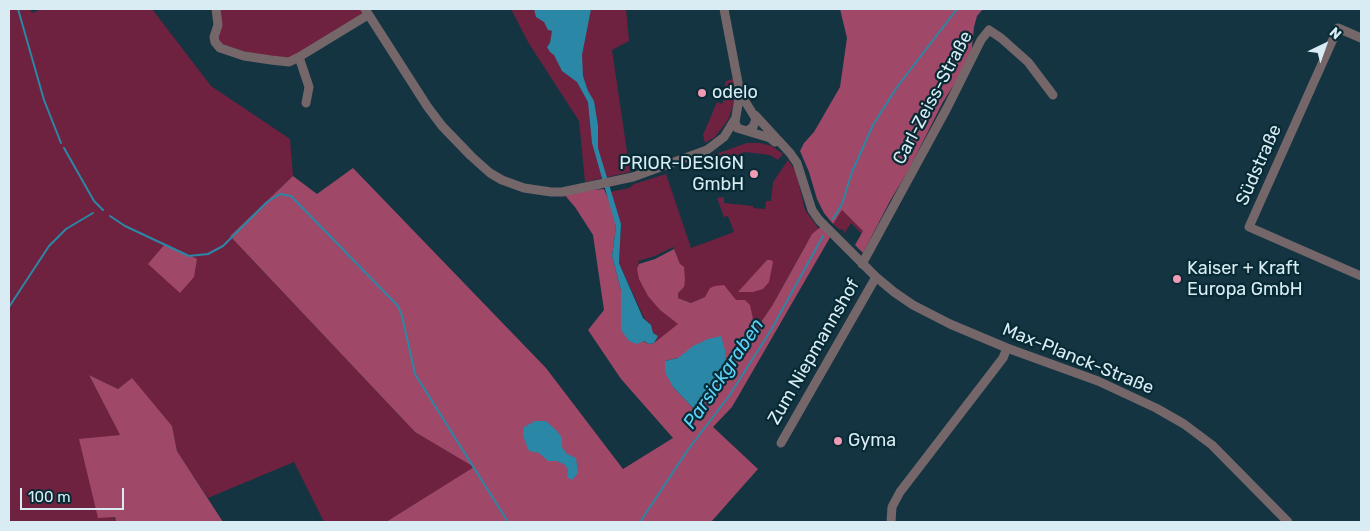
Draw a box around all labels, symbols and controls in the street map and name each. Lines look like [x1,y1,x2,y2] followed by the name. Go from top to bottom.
[1300,20,1350,70] north arrow
[1326,24,1345,43] text: N
[889,28,977,168] street label: Carl-Zeiss-Straße
[712,82,758,104] place label: odelo
[696,87,708,99] marker: odelo
[1232,121,1286,209] street label: Südstraße
[619,153,744,195] place label: PRIOR-DESIGN GmbH
[748,168,760,180] marker: PRIOR-DESIGN GmbH
[1187,258,1303,300] place label: Kaiser + Kraft Europa GmbH
[1171,273,1183,285] marker: Kaiser + Kraft Europa GmbH
[764,275,864,429] street label: Zum Niepmannshof
[679,315,769,433] water label: Parsickgraben
[999,319,1157,399] street label: Max-Planck-Straße
[848,430,896,452] place label: Gyma
[832,435,844,447] marker: Gyma
[22,478,126,510] scale bar
[28,488,70,506] text: 100 m

